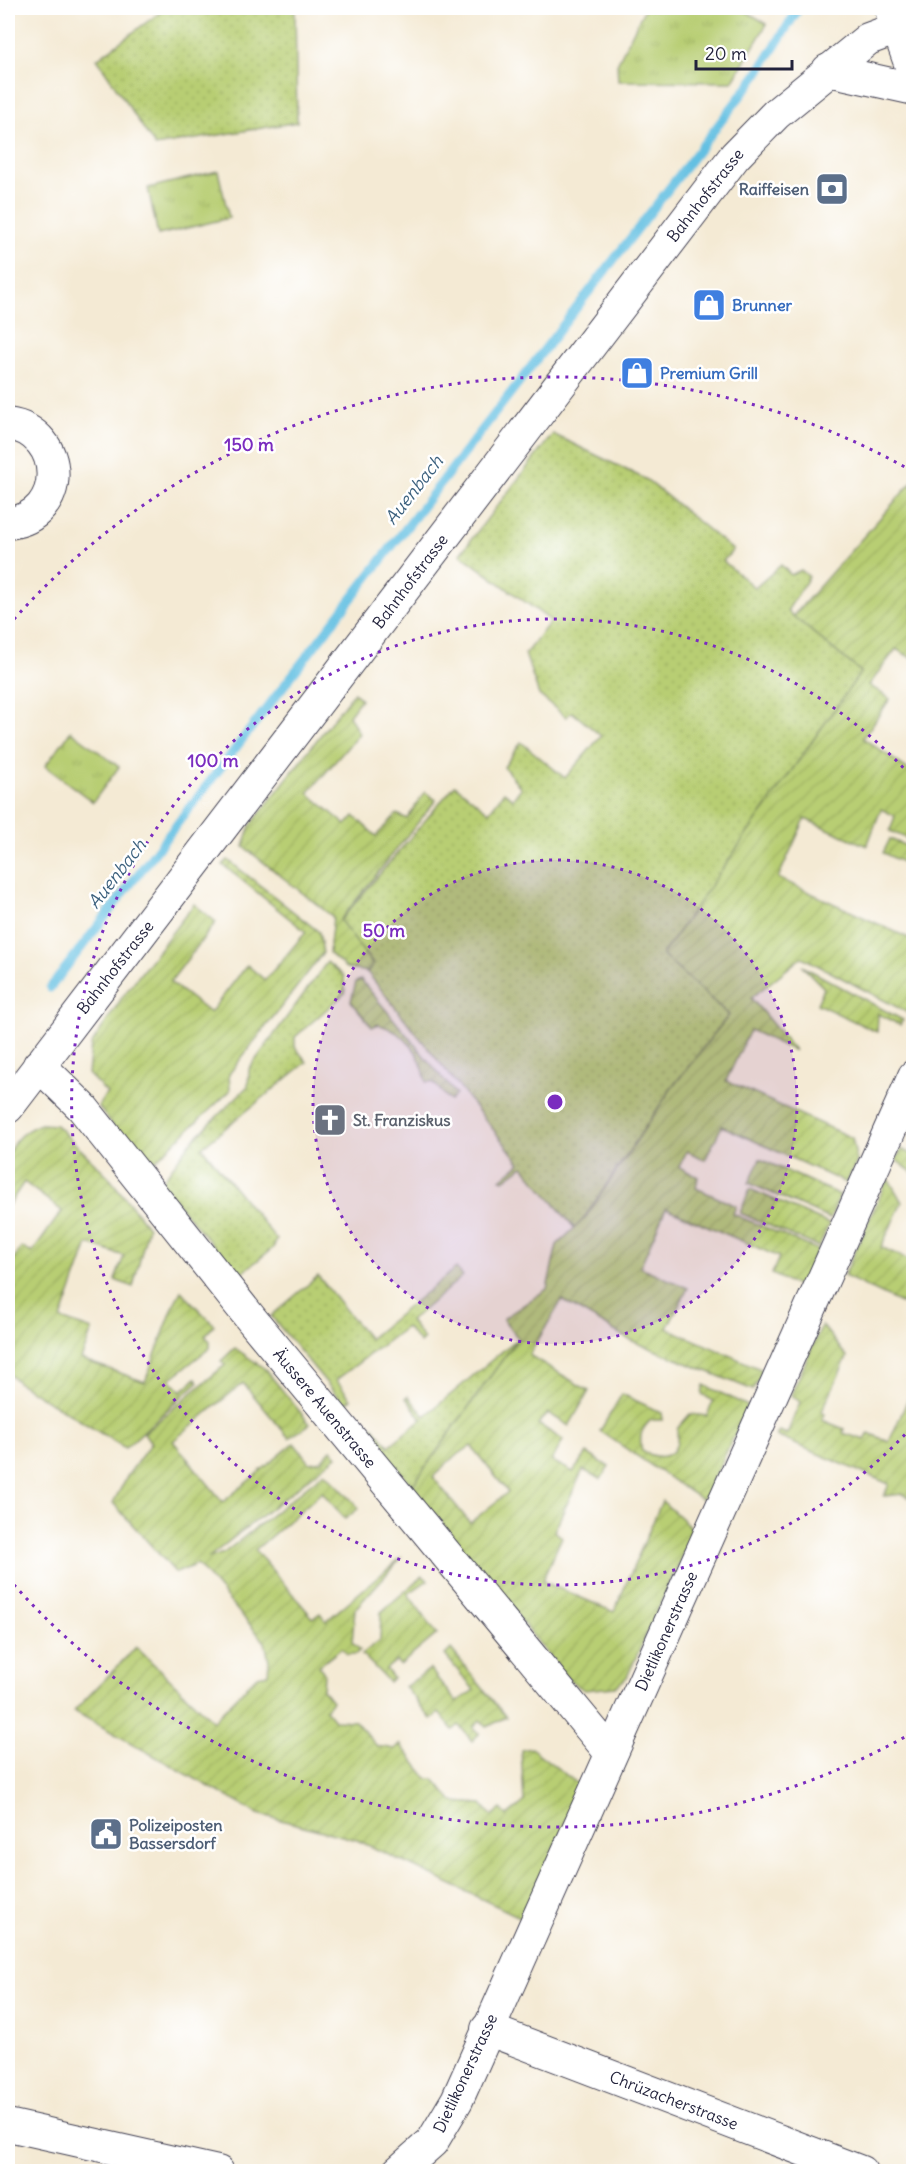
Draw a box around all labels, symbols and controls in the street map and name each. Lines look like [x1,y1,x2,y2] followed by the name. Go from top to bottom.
[696,33,792,71] scale bar
[705,42,747,65] text: 20 m
[662,144,748,246] street label: Bahnhofstrasse
[814,171,850,207] bank icon: Raiffeisen
[739,179,809,199] place label: Raiffeisen
[691,287,727,323] shop icon: Brunner
[732,295,793,315] place label: Brunner
[619,355,655,391] shop icon: Premium Grill
[660,363,758,383] place label: Premium Grill
[224,433,274,456] text: 150 m
[379,450,448,529] water label: Auenbach
[368,530,452,632] street label: Bahnhofstrasse
[188,749,239,772] text: 100 m
[82,834,151,913] water label: Auenbach
[72,916,158,1018] street label: Bahnhofstrasse
[363,919,405,942] text: 50 m
[545,1092,565,1112] centre of rings
[312,1102,348,1138] church icon: St. Franziskus
[353,1110,451,1130] place label: St. Franziskus
[269,1344,381,1472] street label: Äussere Auenstrasse
[631,1568,701,1694] street label: Dietlikonerstrasse
[129,1815,223,1853] place label: Polizeiposten Bassersdorf
[88,1816,124,1852] public building icon: Polizeiposten Bassersdorf
[429,2010,501,2136] street label: Dietlikonerstrasse
[607,2066,741,2134] street label: Chrüzacherstrasse

